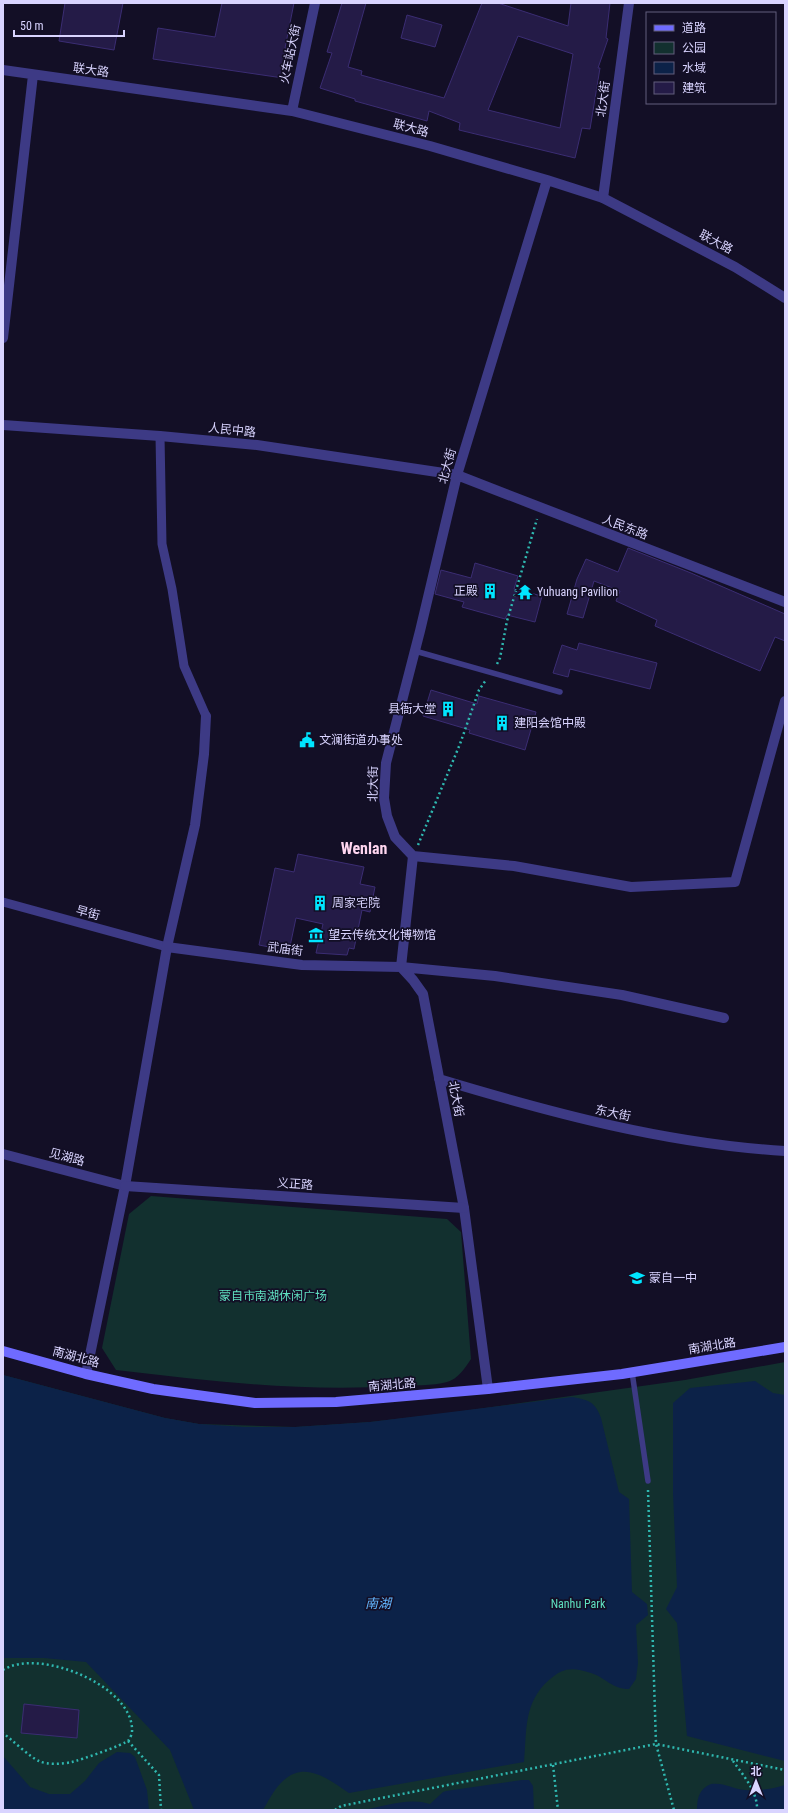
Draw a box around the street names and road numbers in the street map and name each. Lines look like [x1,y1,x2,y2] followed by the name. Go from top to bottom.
[277,23,303,85] street label: 火车站大街
[72,61,110,79] street label: 联大路
[594,80,612,118] street label: 北大街
[392,117,430,139] street label: 联大路
[697,227,735,257] street label: 联大路
[207,421,257,439] street label: 人民中路
[435,447,459,485] street label: 北大街
[600,512,650,542] street label: 人民东路
[366,766,380,802] street label: 北大街
[75,903,101,923] street label: 早街
[266,940,304,958] street label: 武庙街
[446,1080,466,1118] street label: 北大街
[594,1102,632,1124] street label: 东大街
[48,1146,86,1168] street label: 见湖路
[277,1176,313,1192] street label: 义正路
[687,1335,737,1357] street label: 南湖北路
[51,1344,101,1370] street label: 南湖北路
[367,1376,417,1394] street label: 南湖北路

